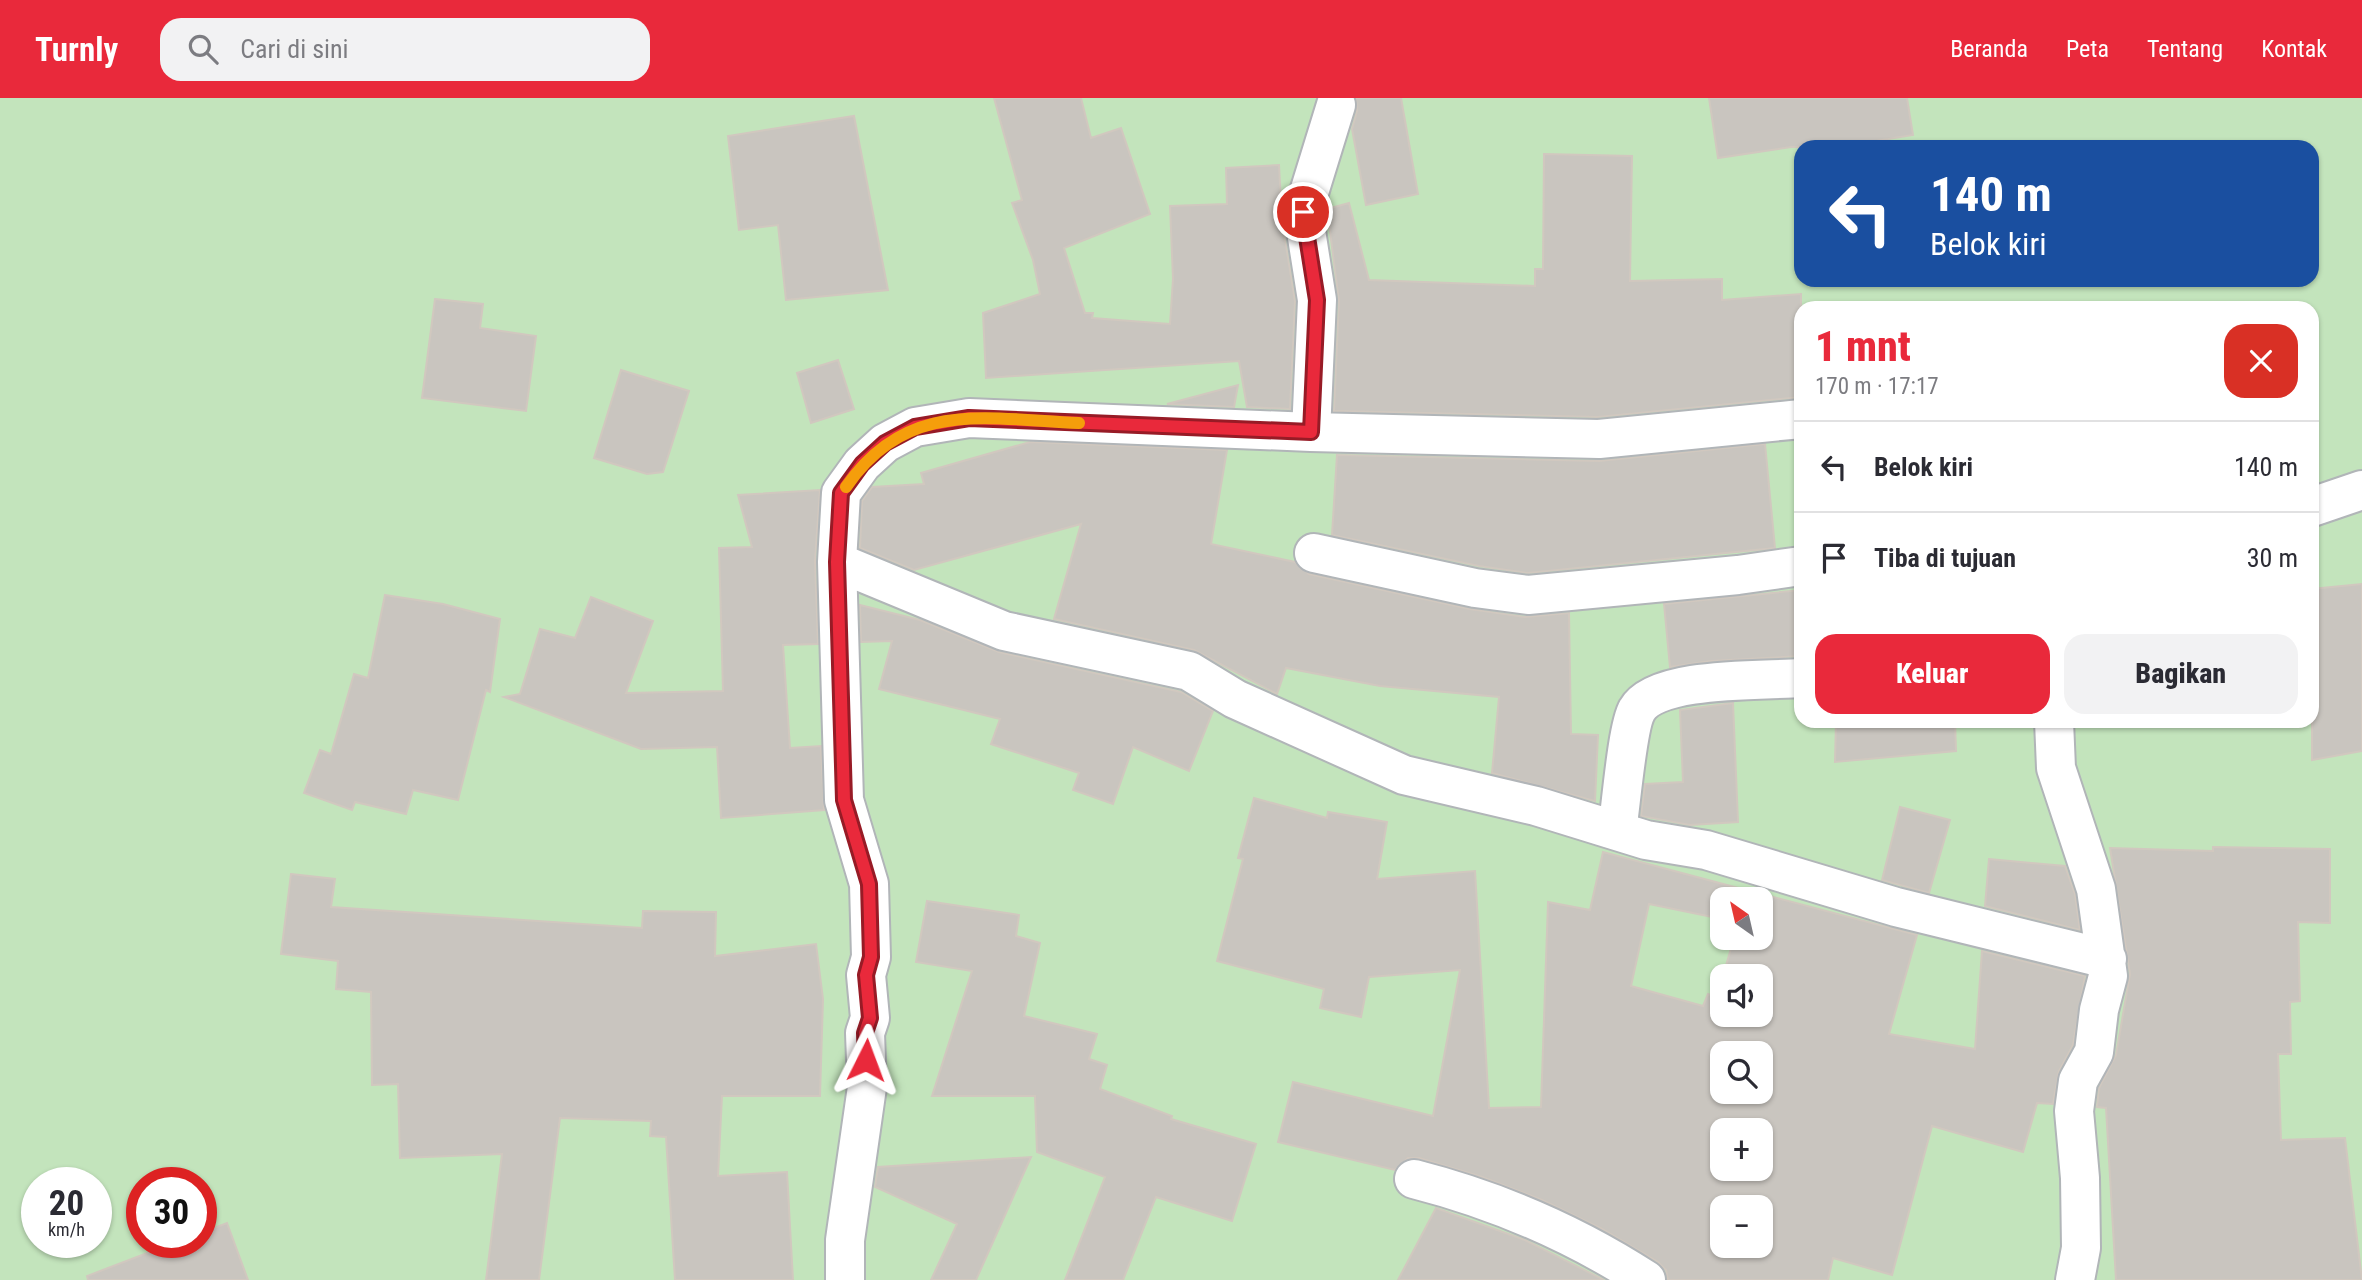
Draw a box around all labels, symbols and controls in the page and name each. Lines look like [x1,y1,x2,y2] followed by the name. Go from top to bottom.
[160,18,650,81] search box
[35,30,118,69] text: Turnly
[184,30,222,68] icon: search
[240,34,349,64] text: Cari di sini
[1950,35,2028,63] text: Beranda
[2066,35,2109,63] text: Peta
[2147,35,2223,63] text: Tentang
[2261,35,2327,63] text: Kontak
[1930,166,2052,223] text: 140 m
[1815,168,1906,259] icon: left
[1273,182,1333,242] pin
[1284,193,1322,231] icon: arrive
[1930,225,2047,263] text: Belok kiri
[1815,322,1911,371] text: 1 mnt
[2224,324,2298,398] button: close
[1815,373,1939,400] text: 170 m · 17:17
[1815,448,1853,486] icon: left
[1874,452,1973,482] text: Belok kiri
[2234,452,2298,482] text: 140 m
[1815,539,1853,577] icon: arrive
[1874,543,2016,573] text: Tiba di tujuan
[2247,543,2298,573] text: 30 m
[1815,634,2050,714] button: Keluar
[2064,634,2298,714] button: Bagikan
[1710,887,1773,950] north arrow
[1710,887,1773,1258] map controls
[1710,964,1773,1027] button: sound
[829,1023,903,1097] position arrow
[1710,1041,1773,1104] button: search
[1710,1118,1773,1181] button: +
[126,1167,217,1258] speed limit sign: 30
[49,1183,84,1224] text: 20
[1710,1195,1773,1258] button: −
[48,1219,85,1240] text: km/h

